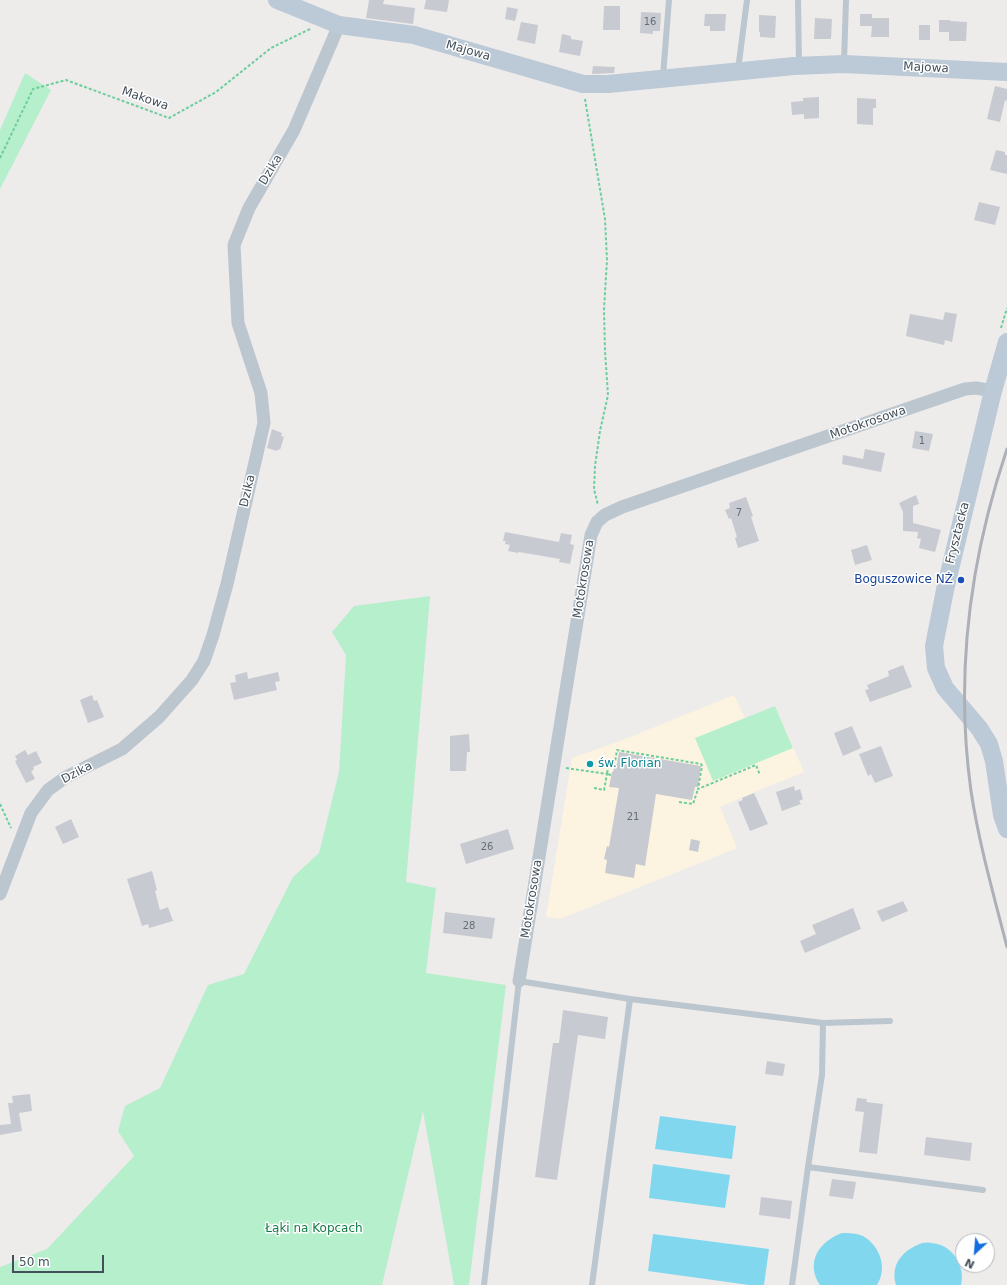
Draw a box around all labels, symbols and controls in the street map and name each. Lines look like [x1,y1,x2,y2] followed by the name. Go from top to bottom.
[644,16,656,28] house number: 16
[444,38,492,64] street label: Majowa
[903,60,949,76] street label: Majowa
[120,84,170,114] street label: Makowa
[256,152,286,188] street label: Dzika
[828,403,908,443] street label: Motokrosowa
[919,435,925,447] house number: 1
[237,473,259,509] street label: Dzika
[943,501,973,565] street label: Frysztacka
[736,507,742,519] house number: 7
[571,539,597,619] street label: Motokrosowa
[854,573,953,587] place label: Boguszowice NŻ
[956,575,966,585] marker: Boguszowice NŻ
[598,757,661,771] place label: św. Florian
[59,759,95,787] street label: Dzika
[585,759,595,769] marker: św. Florian
[627,811,639,823] house number: 21
[481,841,493,853] house number: 26
[519,859,545,939] street label: Motokrosowa
[463,920,475,932] house number: 28
[265,1222,363,1236] park label: Łąki na Kopcach
[955,1233,995,1273] north arrow
[14,1247,106,1273] scale bar
[19,1255,50,1269] text: 50 m
[963,1255,977,1271] text: N

